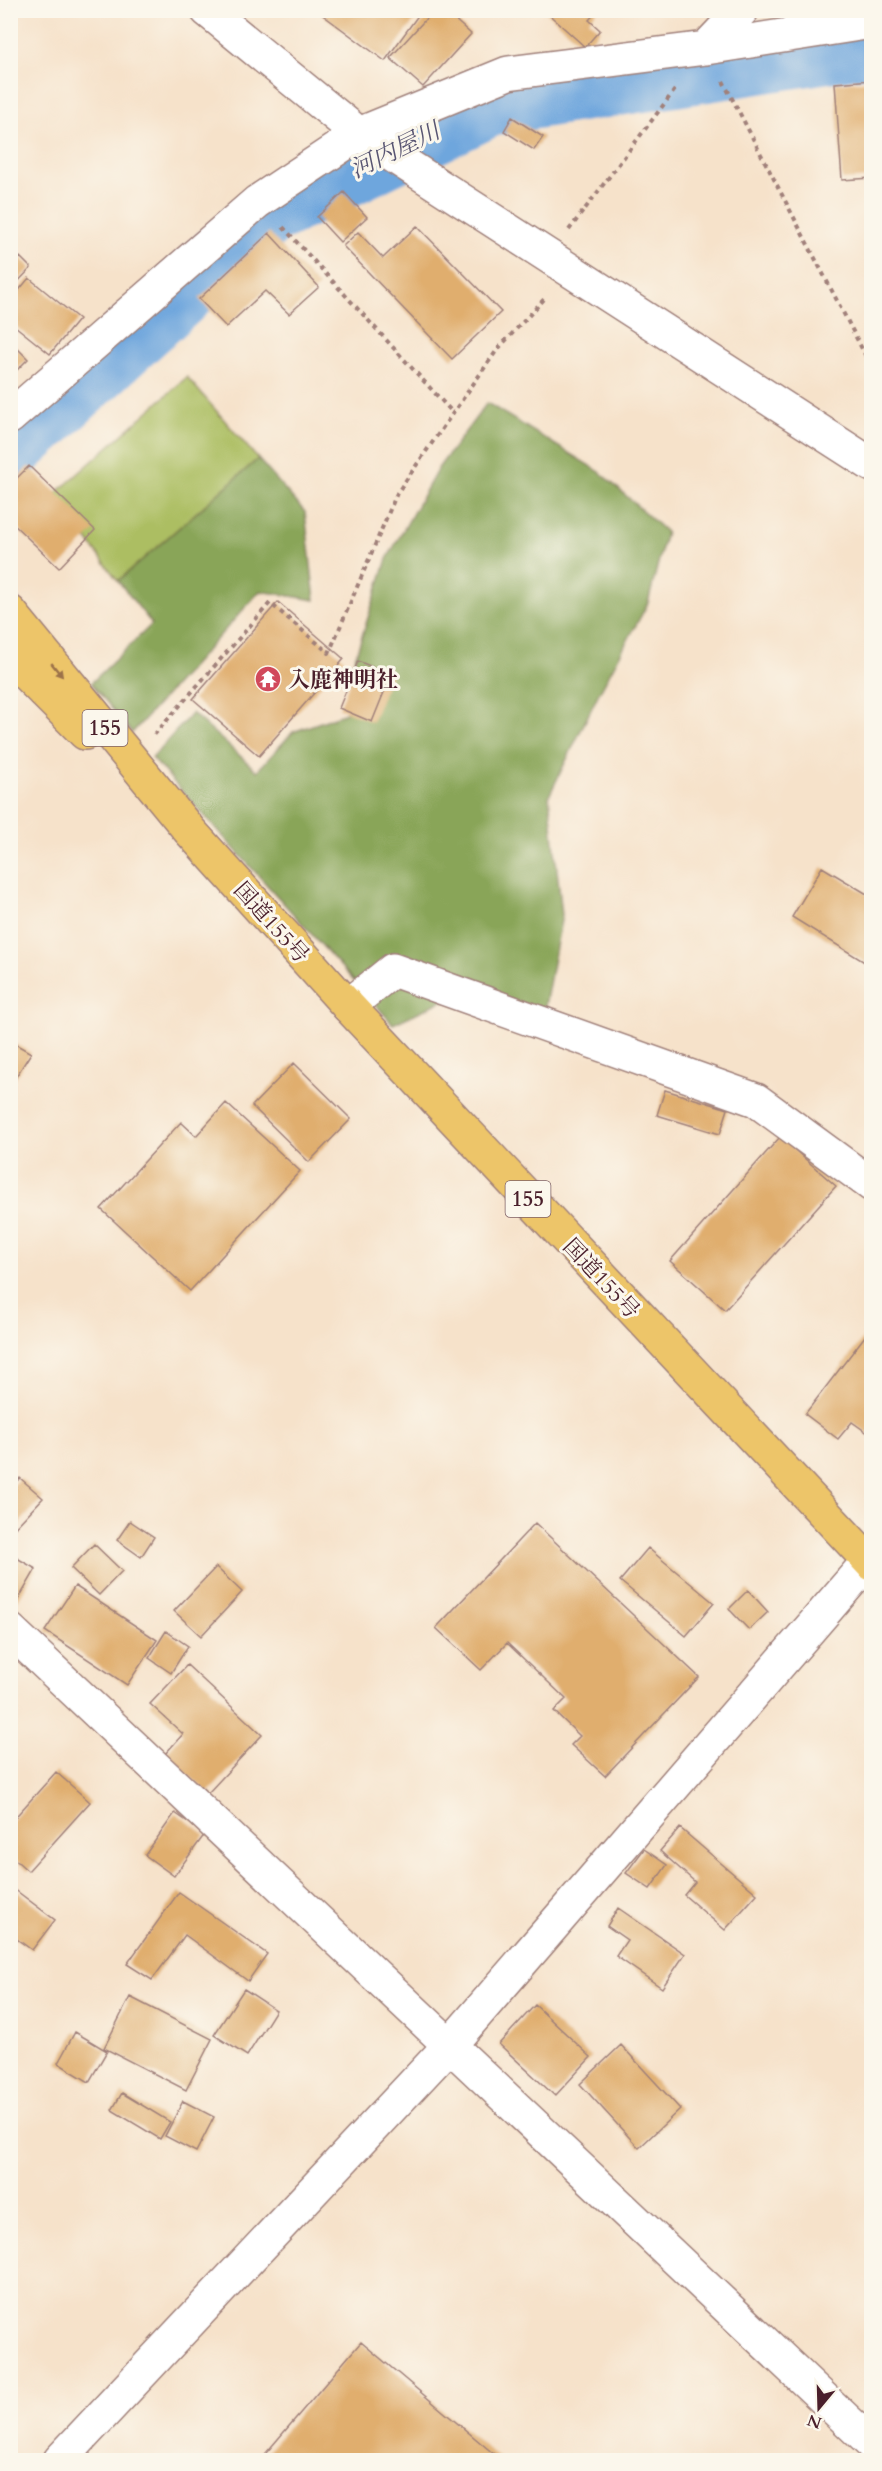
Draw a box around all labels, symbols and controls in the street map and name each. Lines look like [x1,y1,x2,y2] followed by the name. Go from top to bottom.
[345,113,448,186] water label: 河内屋川
[50,662,62,677] one-way arrow
[253,664,283,694] temple icon: 入鹿神明社
[288,665,398,695] place label: 入鹿神明社
[82,710,128,746] road number: 155
[227,876,316,970] street label: 国道155号
[506,1181,550,1217] road number: 155
[556,1232,646,1325] street label: 国道155号
[789,2378,849,2438] north arrow
[804,2409,825,2434] text: N

